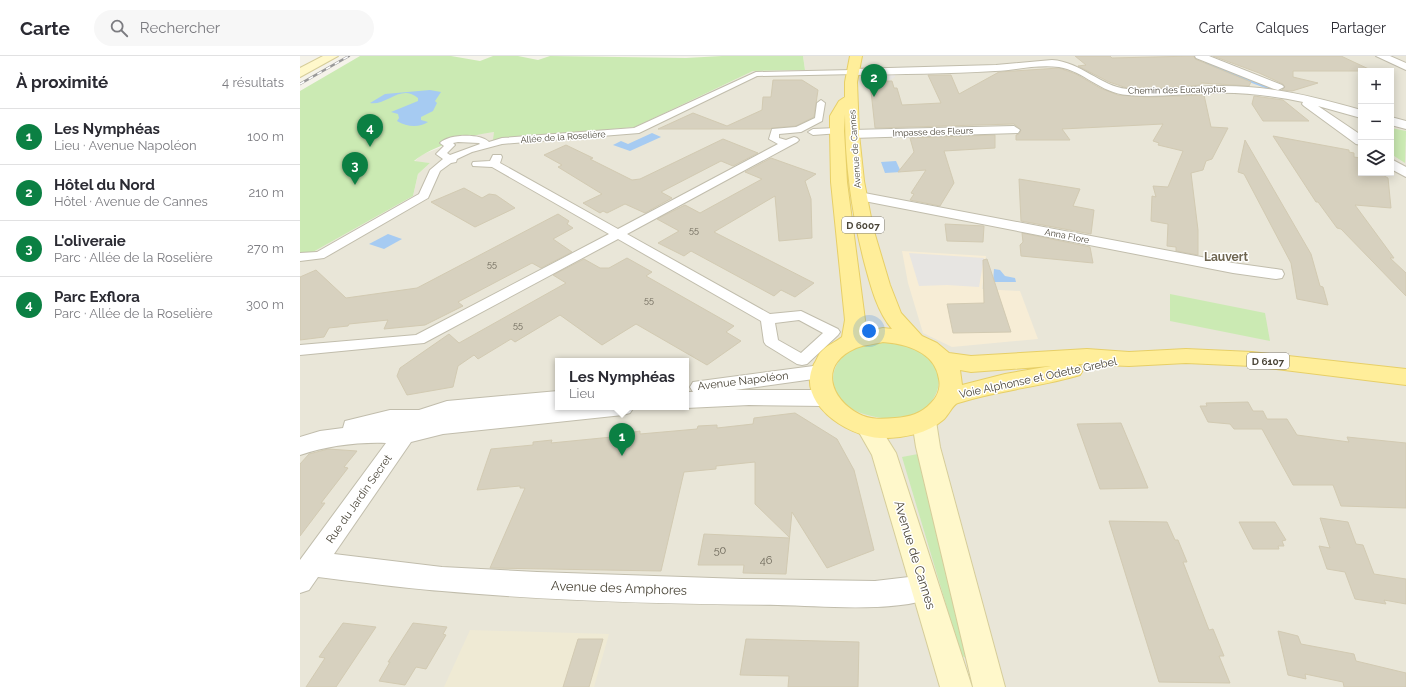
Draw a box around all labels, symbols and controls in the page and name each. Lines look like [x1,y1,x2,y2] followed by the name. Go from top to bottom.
[94,10,374,46] search box
[20,17,70,39] text: Carte
[108,17,130,39] icon: search
[140,19,220,37] text: Rechercher
[1199,20,1234,36] text: Carte
[1256,20,1309,36] text: Calques
[1331,20,1386,36] text: Partager
[861,64,887,97] pin: 2
[1358,68,1394,176] map controls
[1358,68,1394,104] button: +
[16,72,108,92] text: À proximité
[222,75,284,90] text: 4 résultats
[1128,84,1227,96] street label: Chemin des Eucalyptus
[1358,104,1394,140] button: −
[847,109,863,188] street label: Avenue de Cannes
[357,114,383,147] pin: 4
[54,120,160,138] text: Les Nymphéas
[893,126,974,138] street label: Impasse des Fleurs
[26,129,32,144] text: 1
[247,129,284,144] text: 100 m
[520,129,607,145] street label: Allée de la Roselière
[54,138,197,153] text: Lieu · Avenue Napoléon
[1358,140,1394,176] button: layers
[342,152,368,185] pin: 3
[54,176,155,194] text: Hôtel du Nord
[25,185,33,200] text: 2
[248,185,284,200] text: 210 m
[54,194,208,209] text: Hôtel · Avenue de Cannes
[842,217,884,233] road number: D 6007
[689,225,699,235] house number: 55
[1044,227,1091,245] street label: Anna Flore
[54,232,126,250] text: L'oliveraie
[25,241,33,256] text: 3
[247,241,284,256] text: 270 m
[54,250,213,265] text: Parc · Allée de la Roselière
[1204,250,1248,264] district label: Lauvert
[487,259,497,269] house number: 55
[54,288,140,306] text: Parc Exflora
[644,295,654,305] house number: 55
[25,297,33,312] text: 4
[246,297,284,312] text: 300 m
[54,306,213,321] text: Parc · Allée de la Roselière
[513,320,523,330] house number: 55
[859,321,879,341] your location
[1247,353,1289,369] road number: D 6107
[958,355,1118,401] street label: Voie Alphonse et Odette Grebel
[555,358,689,410] popup
[569,368,675,386] text: Les Nymphéas
[697,369,789,393] street label: Avenue Napoléon
[569,386,595,401] text: Lieu
[609,423,635,456] pin: 1
[324,452,395,546] street label: Rue du Jardin Secret
[891,499,939,611] street label: Avenue de Cannes
[714,544,727,557] house number: 50
[760,554,773,567] house number: 46
[551,578,687,598] street label: Avenue des Amphores

